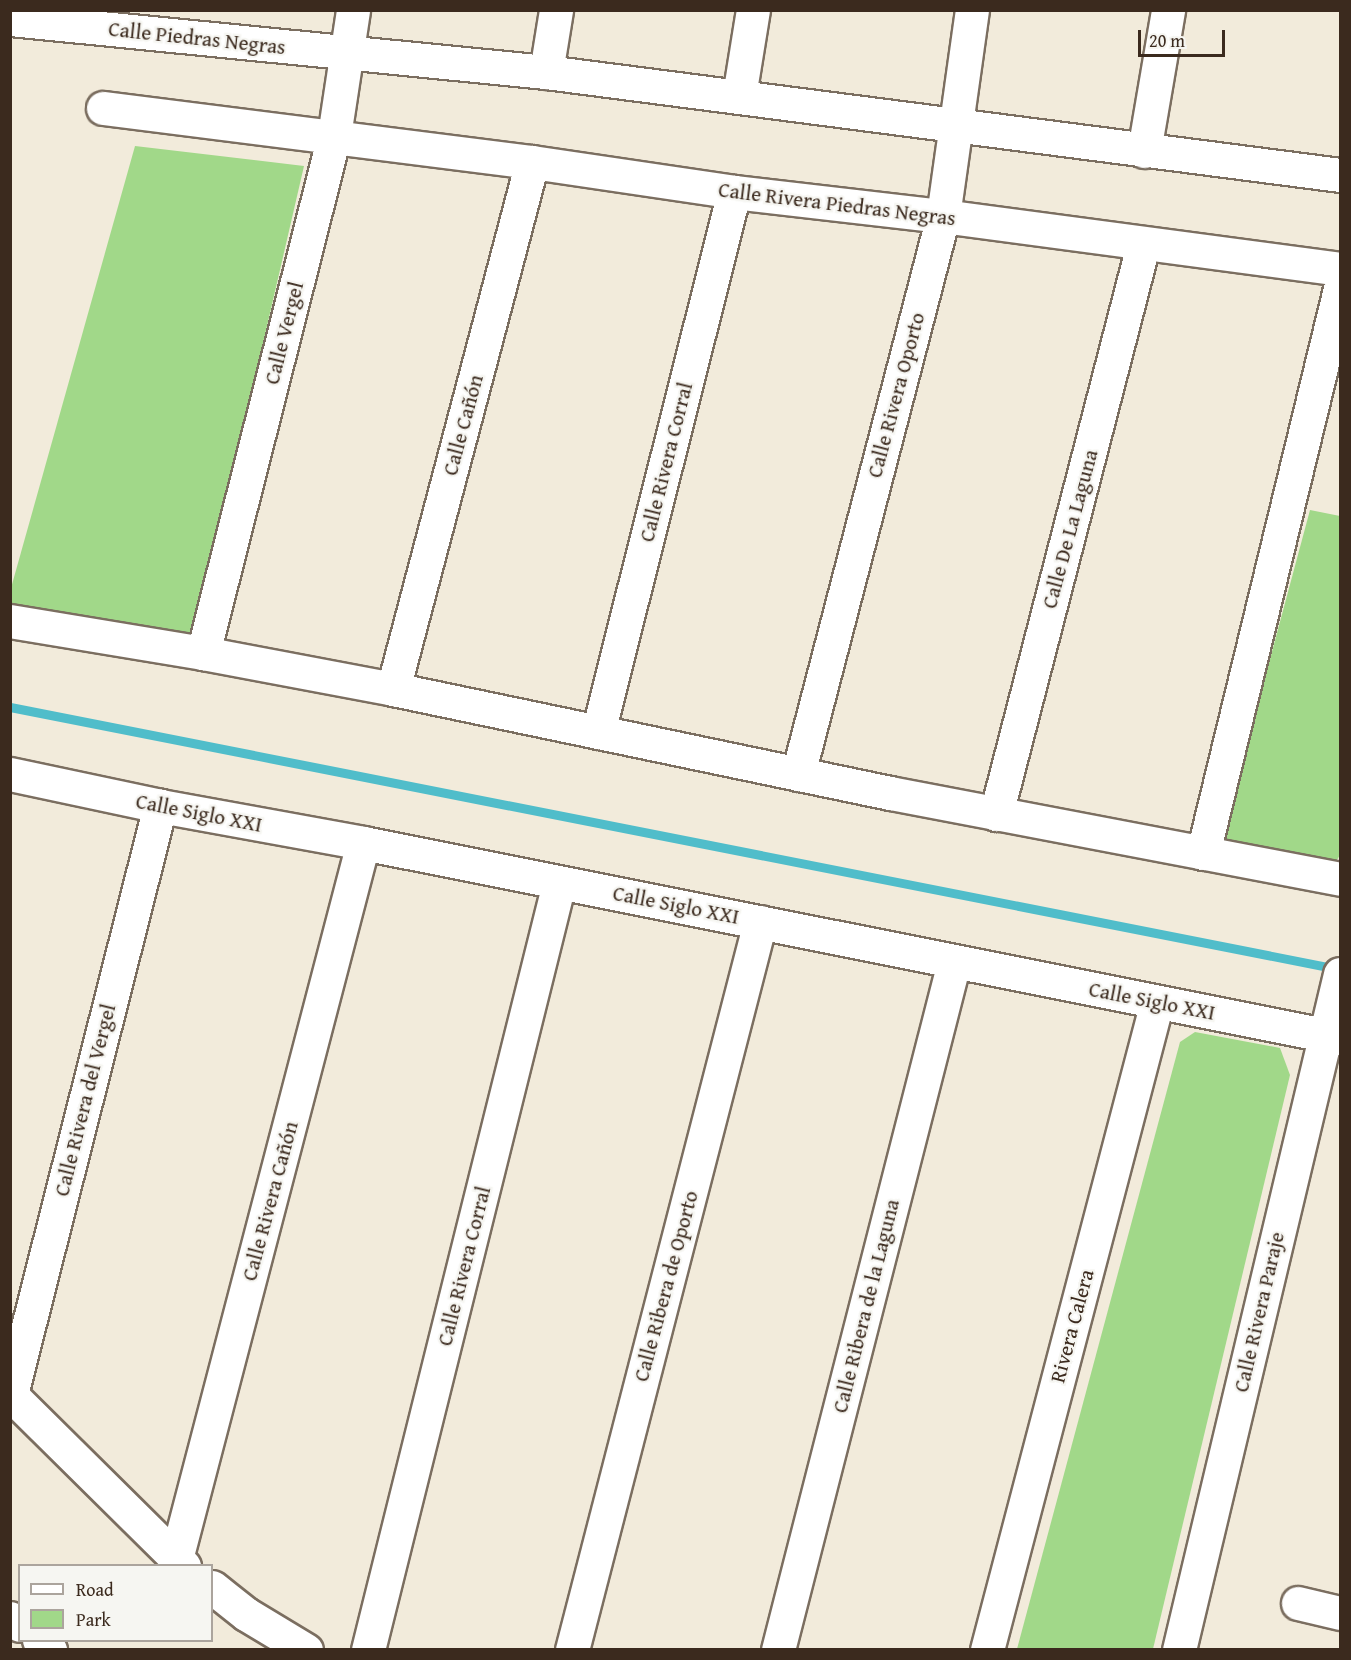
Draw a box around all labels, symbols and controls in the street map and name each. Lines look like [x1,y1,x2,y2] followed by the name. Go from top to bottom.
[107,16,287,60] street label: Calle Piedras Negras
[1141,18,1228,56] scale bar
[1149,27,1185,54] text: 20 m
[717,177,957,231] street label: Calle Rivera Piedras Negras
[259,279,309,387] street label: Calle Vergel
[862,310,930,480] street label: Calle Rivera Oporto
[437,372,489,478] street label: Calle Cañón
[634,380,698,544] street label: Calle Rivera Corral
[1037,447,1103,611] street label: Calle De La Laguna
[134,788,264,838] street label: Calle Siglo XXI
[611,880,741,930] street label: Calle Siglo XXI
[1087,976,1217,1026] street label: Calle Siglo XXI
[49,1001,121,1199] street label: Calle Rivera del Vergel
[237,1119,303,1283] street label: Calle Rivera Cañón
[432,1184,496,1348] street label: Calle Rivera Corral
[628,1188,704,1384] street label: Calle Ribera de Oporto
[827,1197,905,1415] street label: Calle Ribera de la Laguna
[1228,1230,1290,1394] street label: Calle Rivera Paraje
[1045,1267,1099,1385] street label: Rivera Calera
[18,1564,213,1642] legend
[76,1576,114,1603] text: Road
[76,1606,111,1633] text: Park

